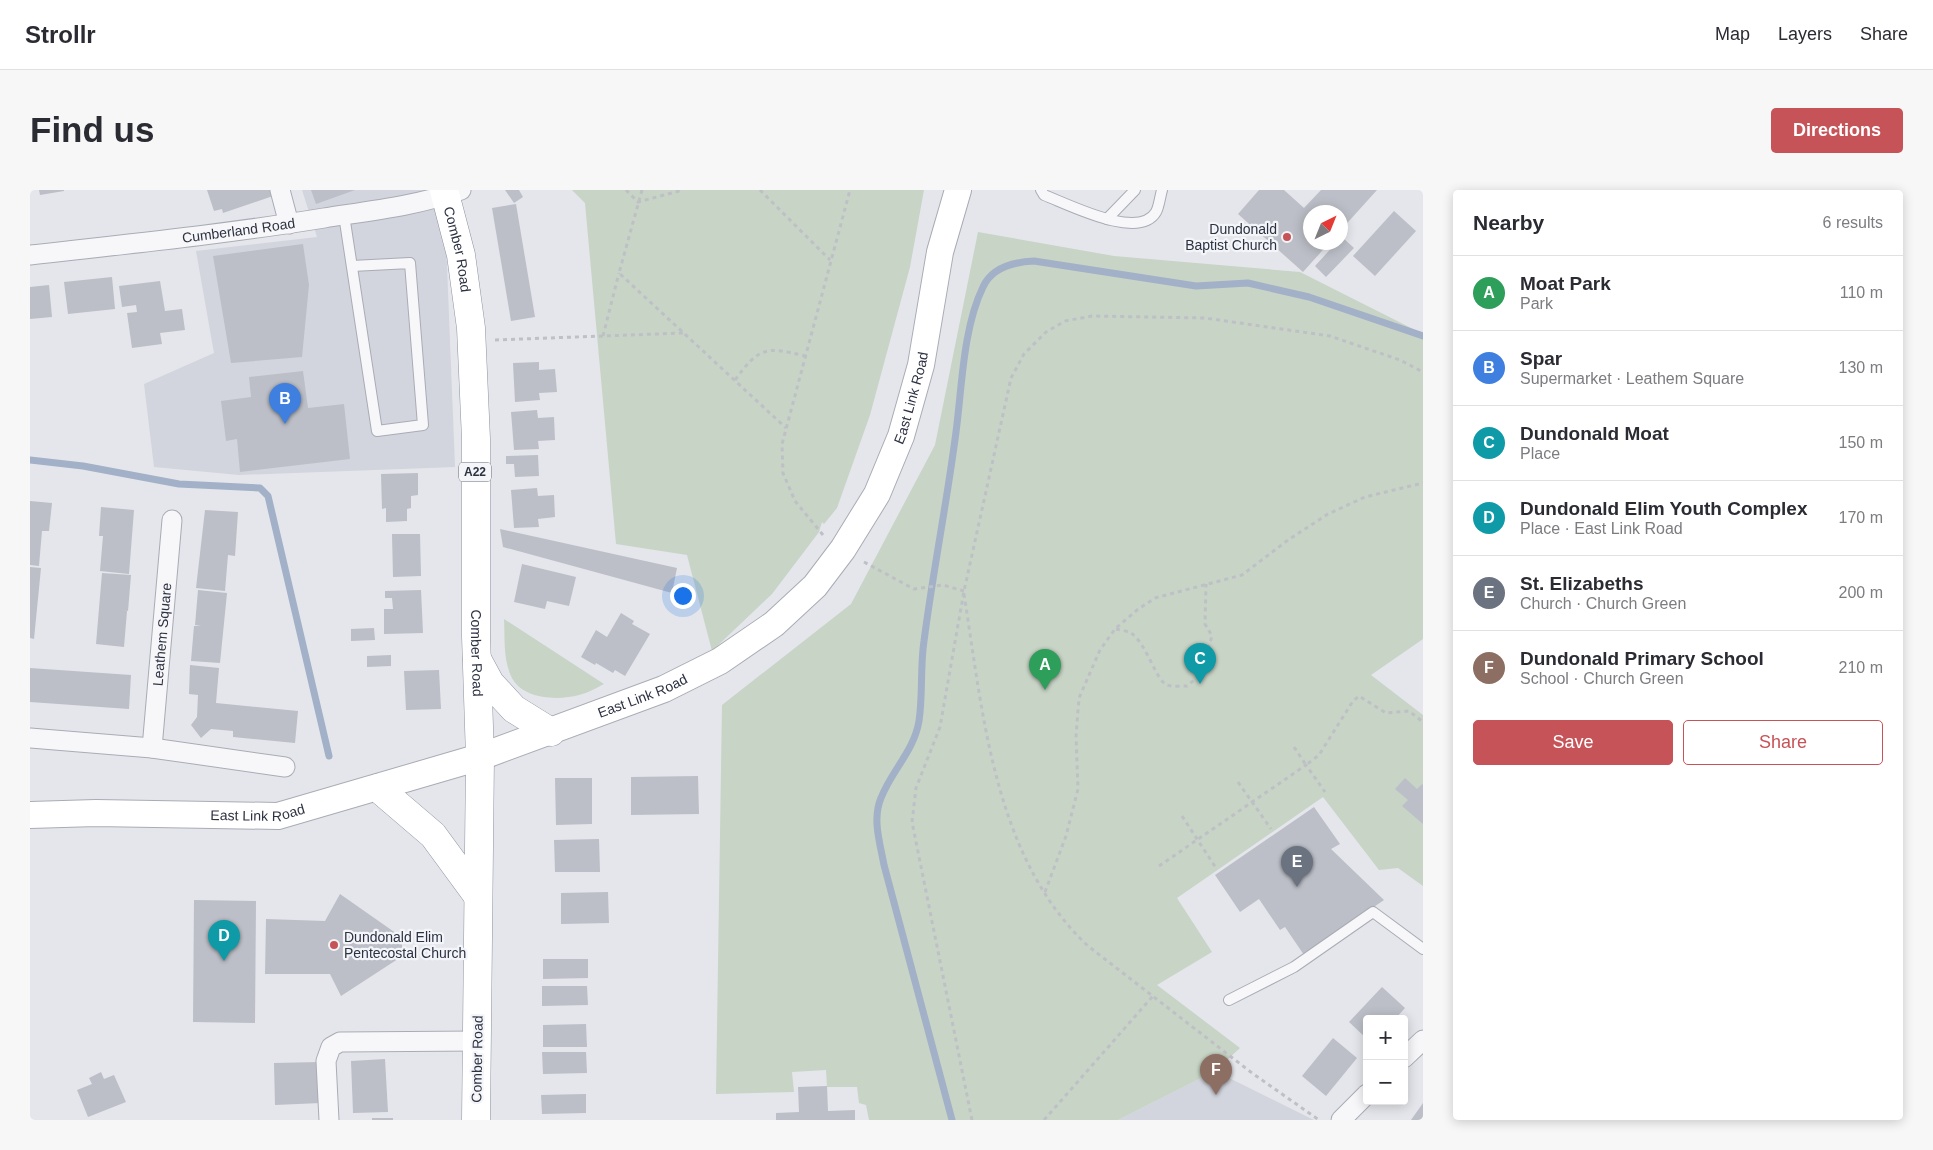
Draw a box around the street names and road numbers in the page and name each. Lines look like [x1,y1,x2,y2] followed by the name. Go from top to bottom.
[441,205,474,293] street label: Comber Road
[181,215,296,246] street label: Cumberland Road
[891,351,931,446] street label: East Link Road
[459,462,491,482] road number: A22
[149,582,174,687] street label: Leathem Square
[468,609,486,697] street label: Comber Road
[595,671,690,721] street label: East Link Road
[210,801,307,824] street label: East Link Road
[468,1015,486,1103] street label: Comber Road

